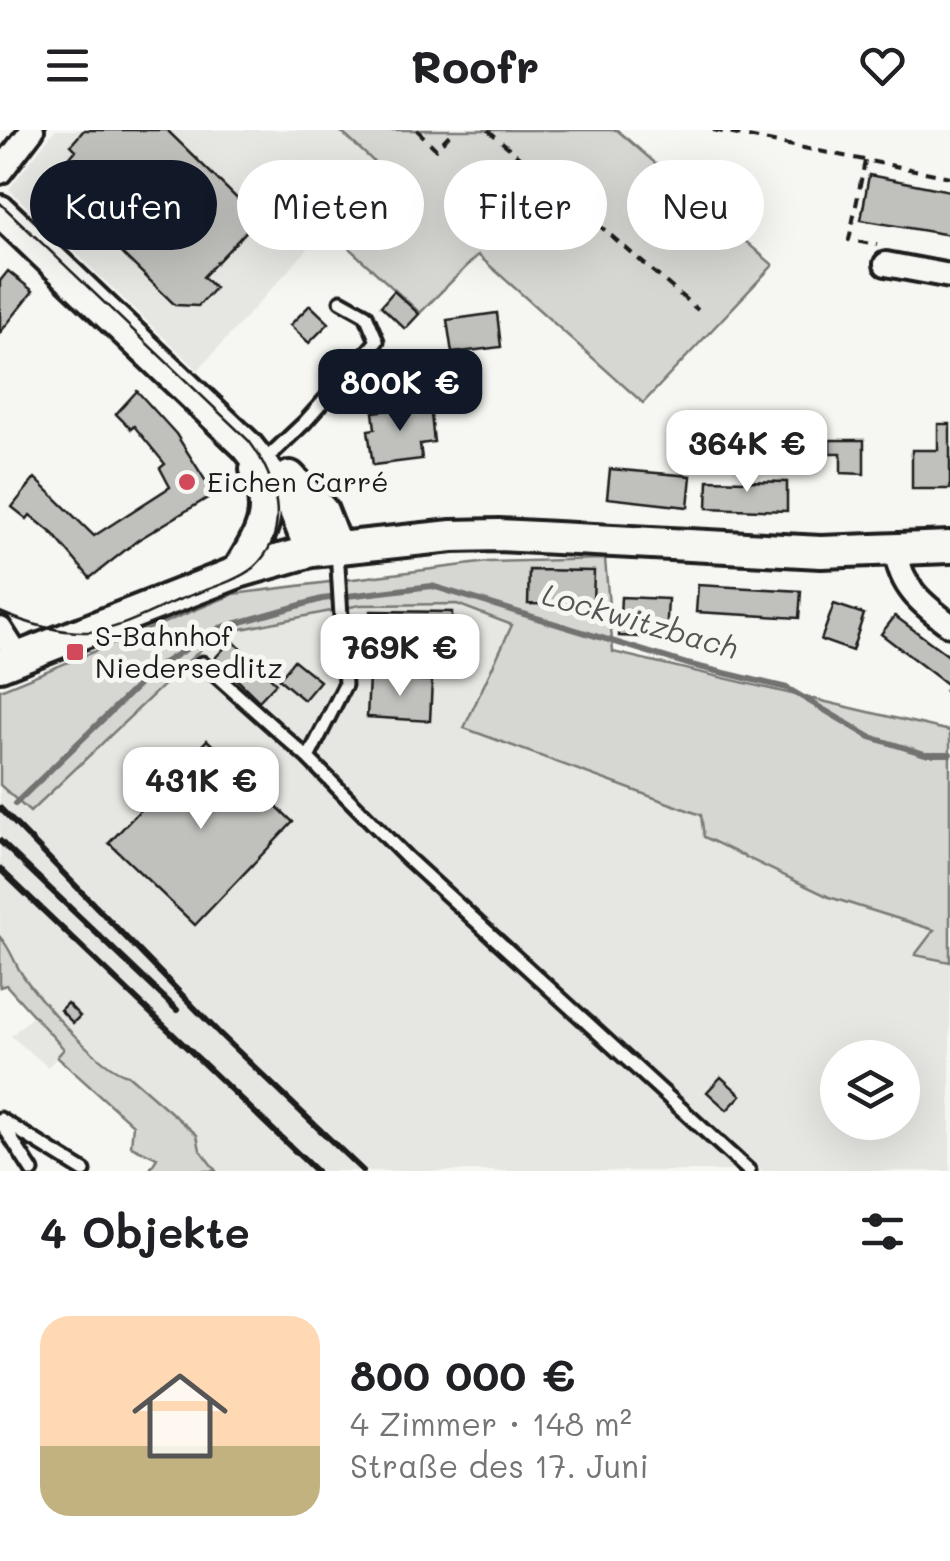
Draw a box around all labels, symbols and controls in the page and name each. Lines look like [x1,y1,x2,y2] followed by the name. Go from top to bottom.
[411,36,539,94] text: Roofr
[40,38,95,93] icon: menu
[855,38,910,93] icon: heart
[30,160,217,250] chip: Kaufen
[237,160,424,250] chip: Mieten
[444,160,607,250] chip: Filter
[627,160,764,250] chip: Neu
[319,349,481,434] pin: 800K €
[340,360,460,402] text: 800K €
[666,410,828,495] pin: 364K €
[688,421,806,463] text: 364K €
[207,463,389,499] place label: Eichen Carré
[176,471,198,493] marker: Eichen Carré
[538,573,743,667] water label: Lockwitzbach
[319,614,481,699] pin: 769K €
[95,617,283,685] place label: S-Bahnhof Niedersedlitz
[343,625,457,667] text: 769K €
[64,641,86,663] marker: S-Bahnhof Niedersedlitz
[120,747,282,832] pin: 431K €
[145,758,257,800] text: 431K €
[820,1040,920,1140] map controls
[820,1040,920,1140] button: layers
[40,1204,250,1259] text: 4 Objekte
[855,1204,910,1259] icon: filters
[350,1347,575,1402] text: 800 000 €
[120,1356,240,1476] icon: home
[350,1402,632,1444] text: 4 Zimmer · 148 m²
[350,1444,649,1486] text: Straße des 17. Juni

